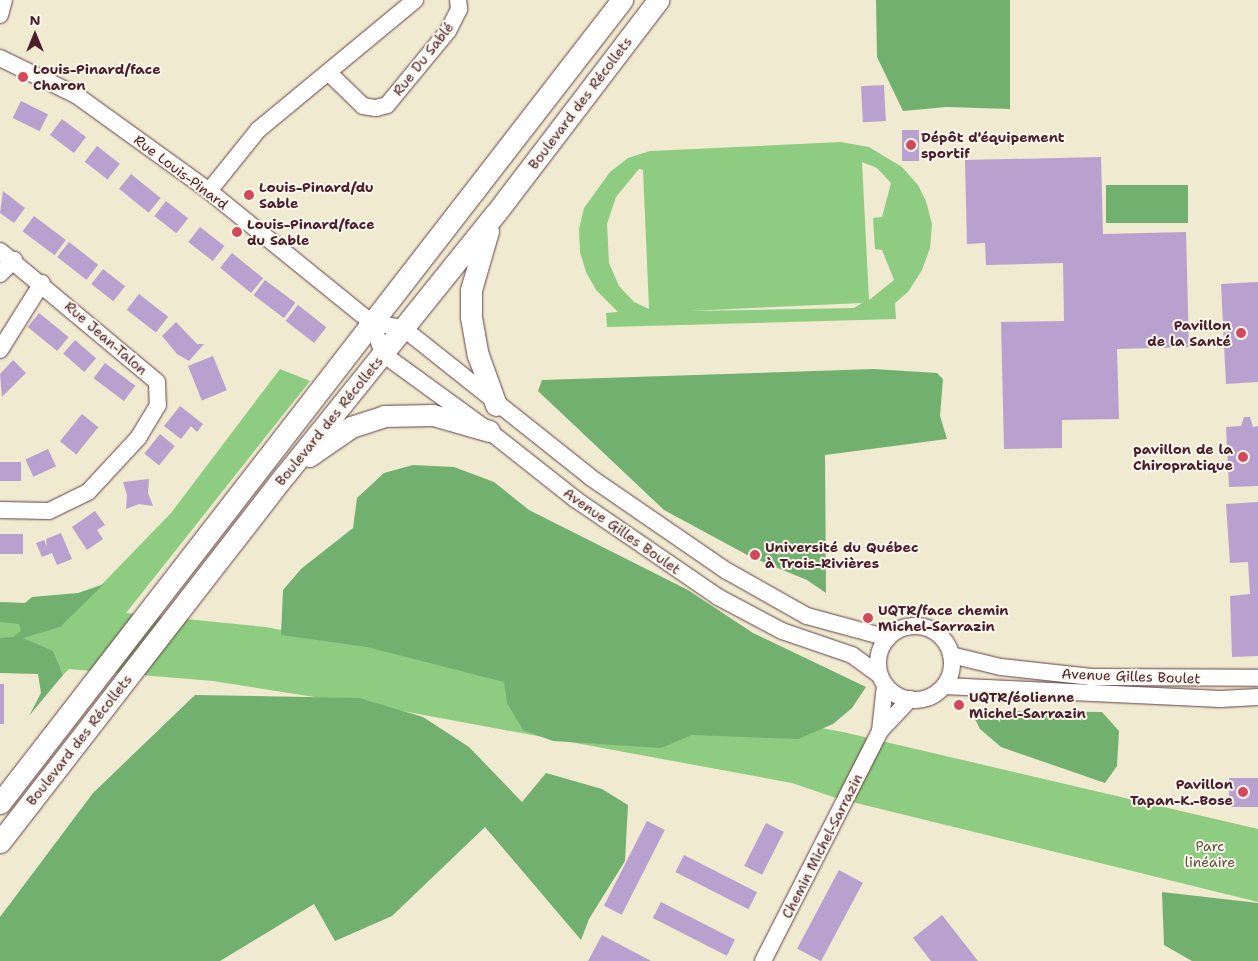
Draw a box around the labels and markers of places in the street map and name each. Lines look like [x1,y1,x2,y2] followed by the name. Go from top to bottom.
[33,61,161,94] place label: Louis-Pinard/face Charon
[17,71,29,83] marker: Louis-Pinard/face Charon
[921,129,1065,162] place label: Dépôt d'équipement sportif
[905,139,917,151] marker: Dépôt d'équipement sportif
[259,179,374,212] place label: Louis-Pinard/du Sable
[243,189,255,201] marker: Louis-Pinard/du Sable
[247,216,375,248] place label: Louis-Pinard/face du Sable
[231,226,243,238] marker: Louis-Pinard/face du Sable
[1147,317,1231,350] place label: Pavillon de la Santé
[1235,327,1247,339] marker: Pavillon de la Santé
[1133,441,1233,474] place label: pavillon de la Chiropratique
[1237,451,1249,463] marker: pavillon de la Chiropratique
[765,539,918,572] place label: Université du Québec à Trois-Rivières
[749,549,761,561] marker: Université du Québec à Trois-Rivières
[878,602,1009,634] place label: UQTR/face chemin Michel-Sarrazin
[862,612,874,624] marker: UQTR/face chemin Michel-Sarrazin
[969,689,1086,722] place label: UQTR/éolienne Michel-Sarrazin
[953,699,965,711] marker: UQTR/éolienne Michel-Sarrazin
[1130,776,1233,809] place label: Pavillon Tapan-K.-Bose
[1237,786,1249,798] marker: Pavillon Tapan-K.-Bose

